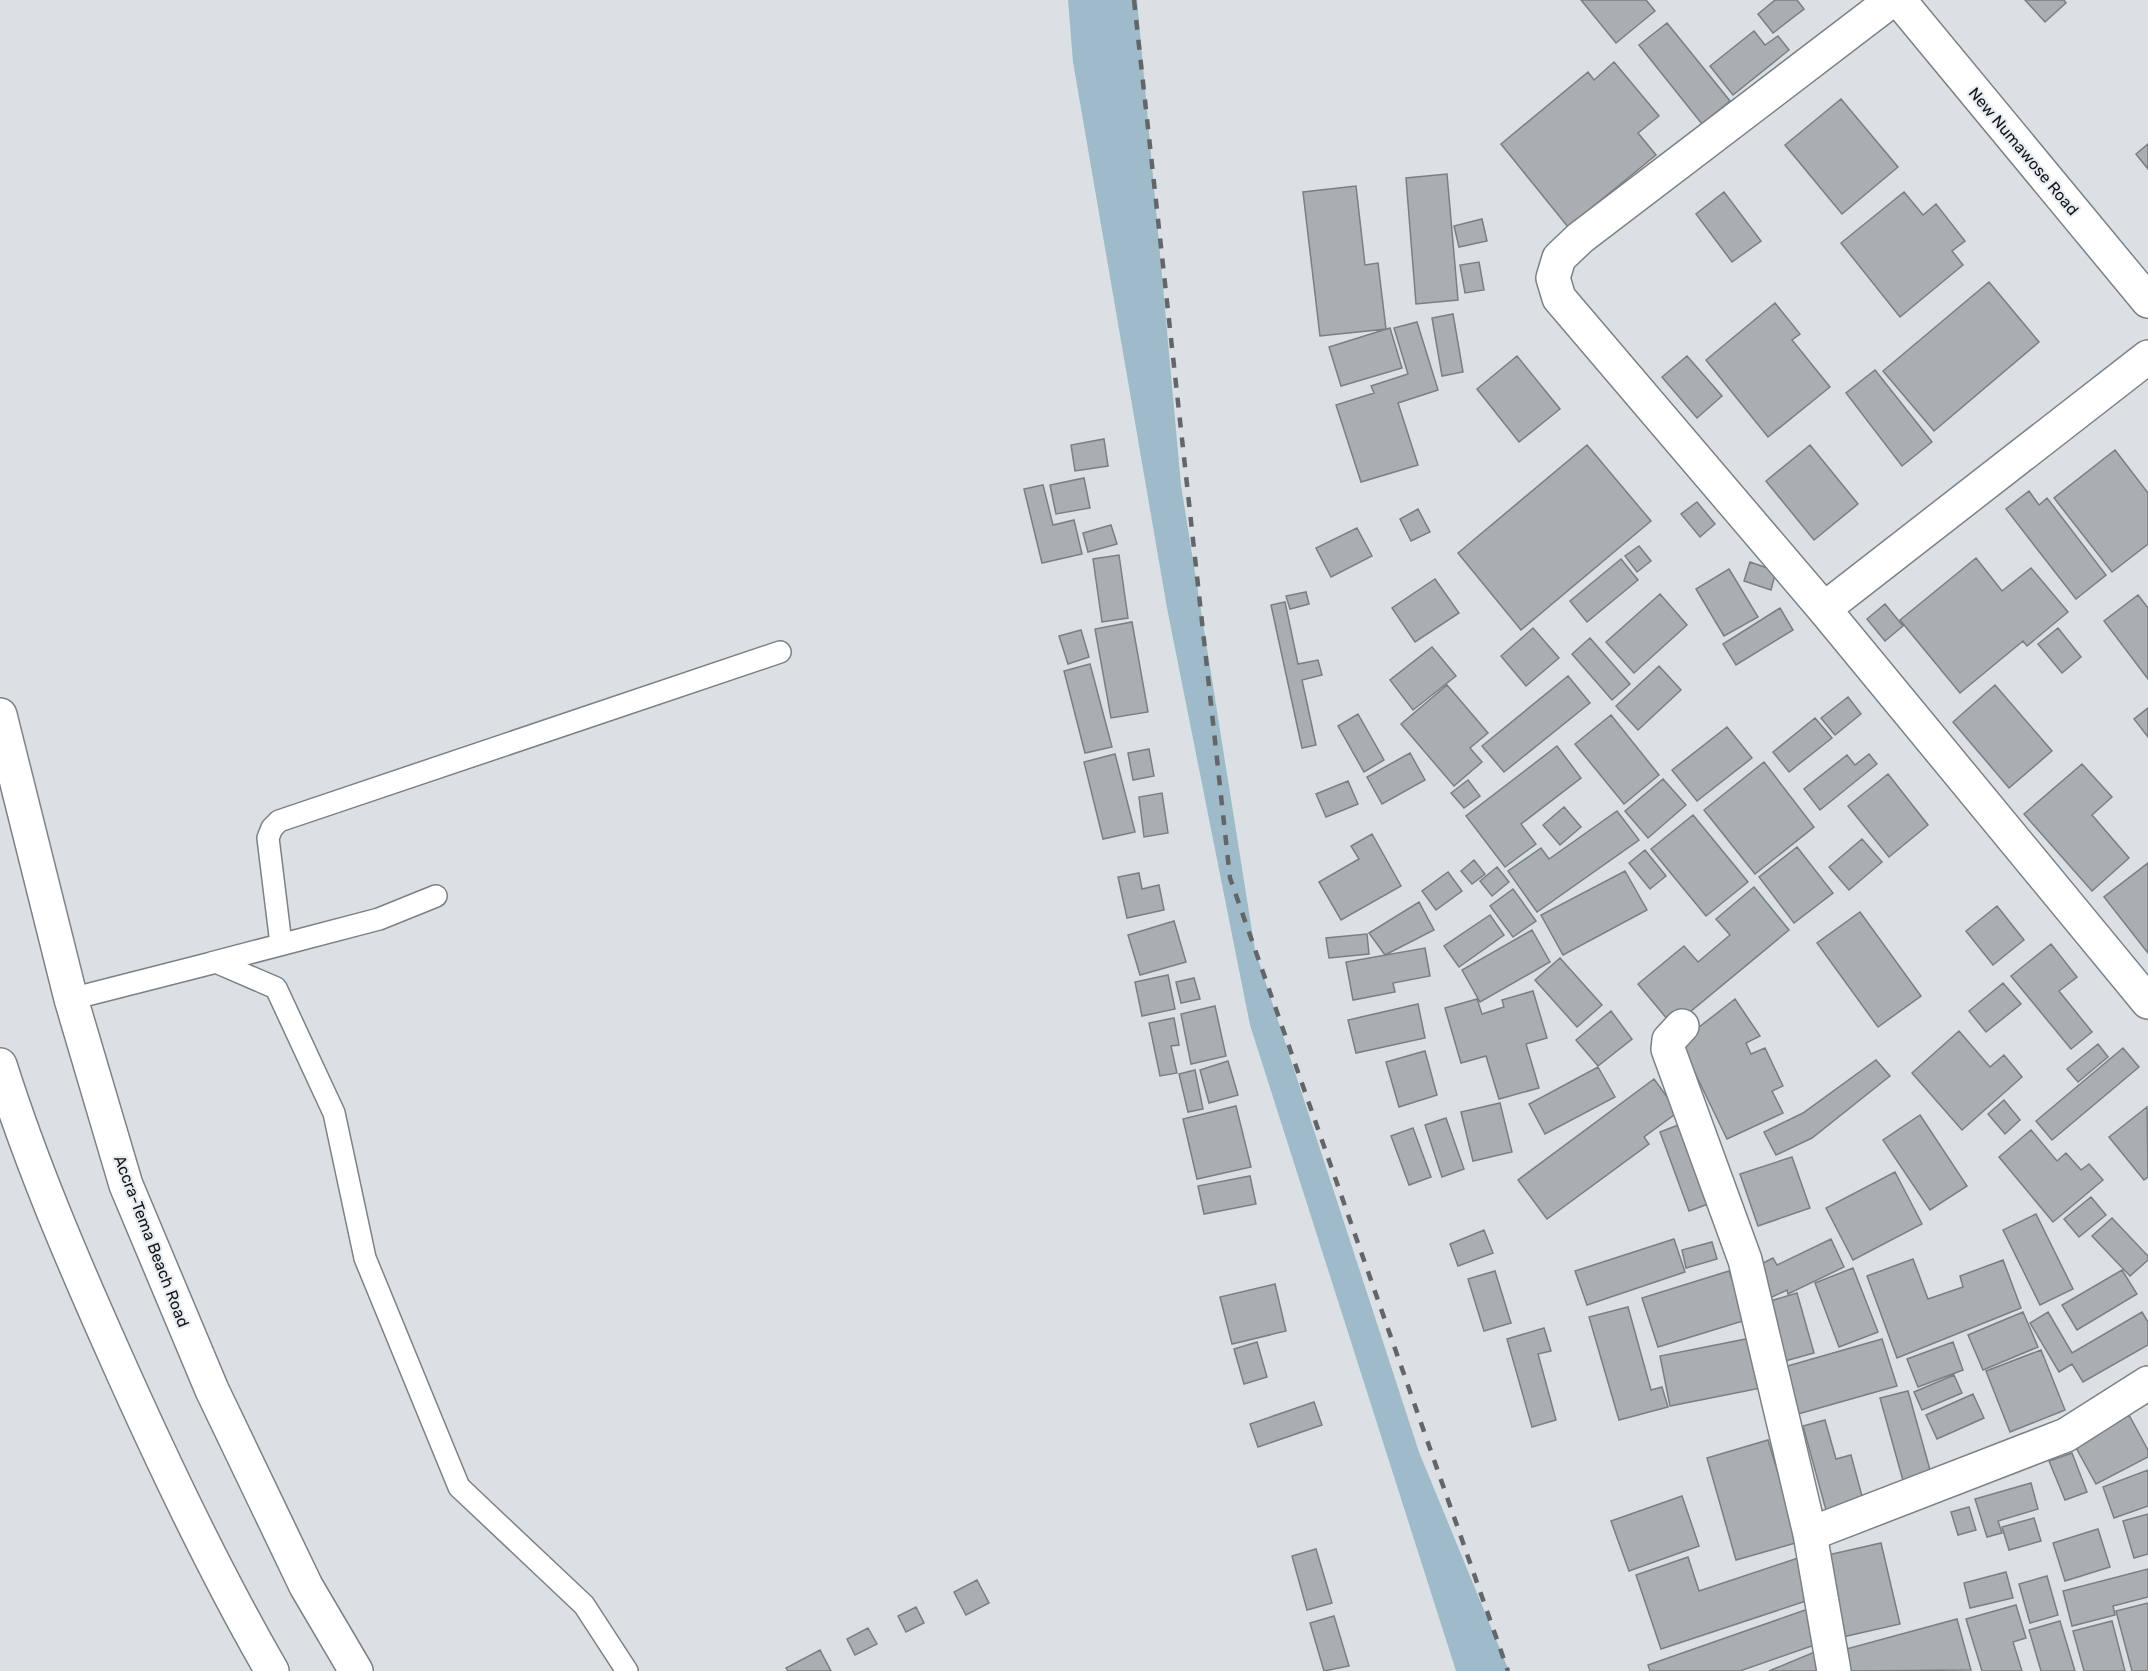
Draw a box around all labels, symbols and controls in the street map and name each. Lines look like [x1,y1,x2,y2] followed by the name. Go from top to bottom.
[1965,84,2083,219] street label: New Numawose Road
[110,1153,193,1330] street label: Accra-Tema Beach Road

